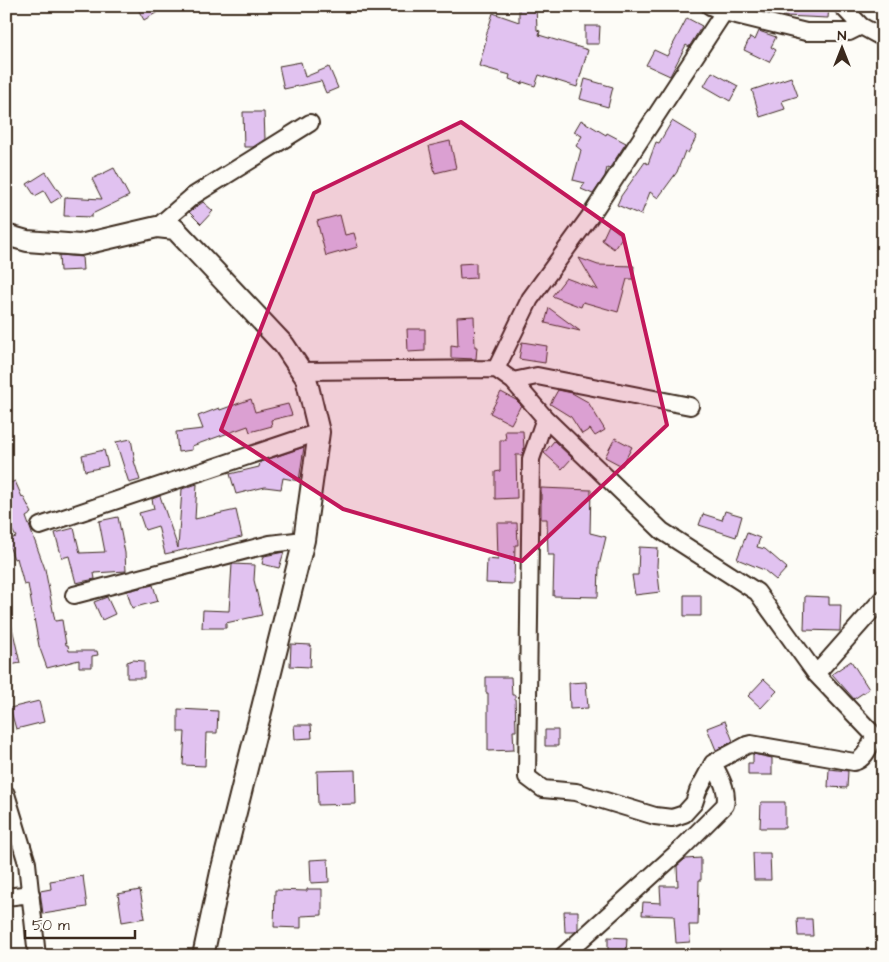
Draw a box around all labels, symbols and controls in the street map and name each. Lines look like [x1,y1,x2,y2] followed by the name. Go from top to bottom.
[816,22,866,72] north arrow
[838,26,847,46] text: N
[25,907,135,939] scale bar
[32,915,70,936] text: 50 m

